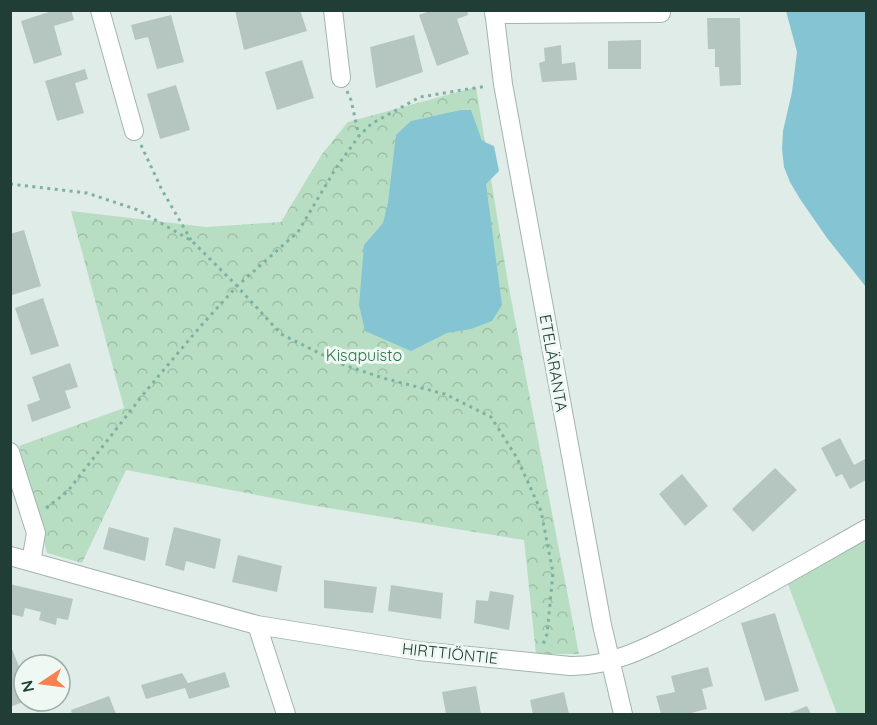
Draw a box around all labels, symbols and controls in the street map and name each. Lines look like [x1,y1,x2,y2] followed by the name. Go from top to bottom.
[536,313,572,413] street label: ETELÄRANTA
[326,345,402,365] park label: Kisapuisto
[401,638,499,668] street label: HIRTTIÖNTIE
[12,653,72,713] north arrow
[16,678,38,694] text: N

